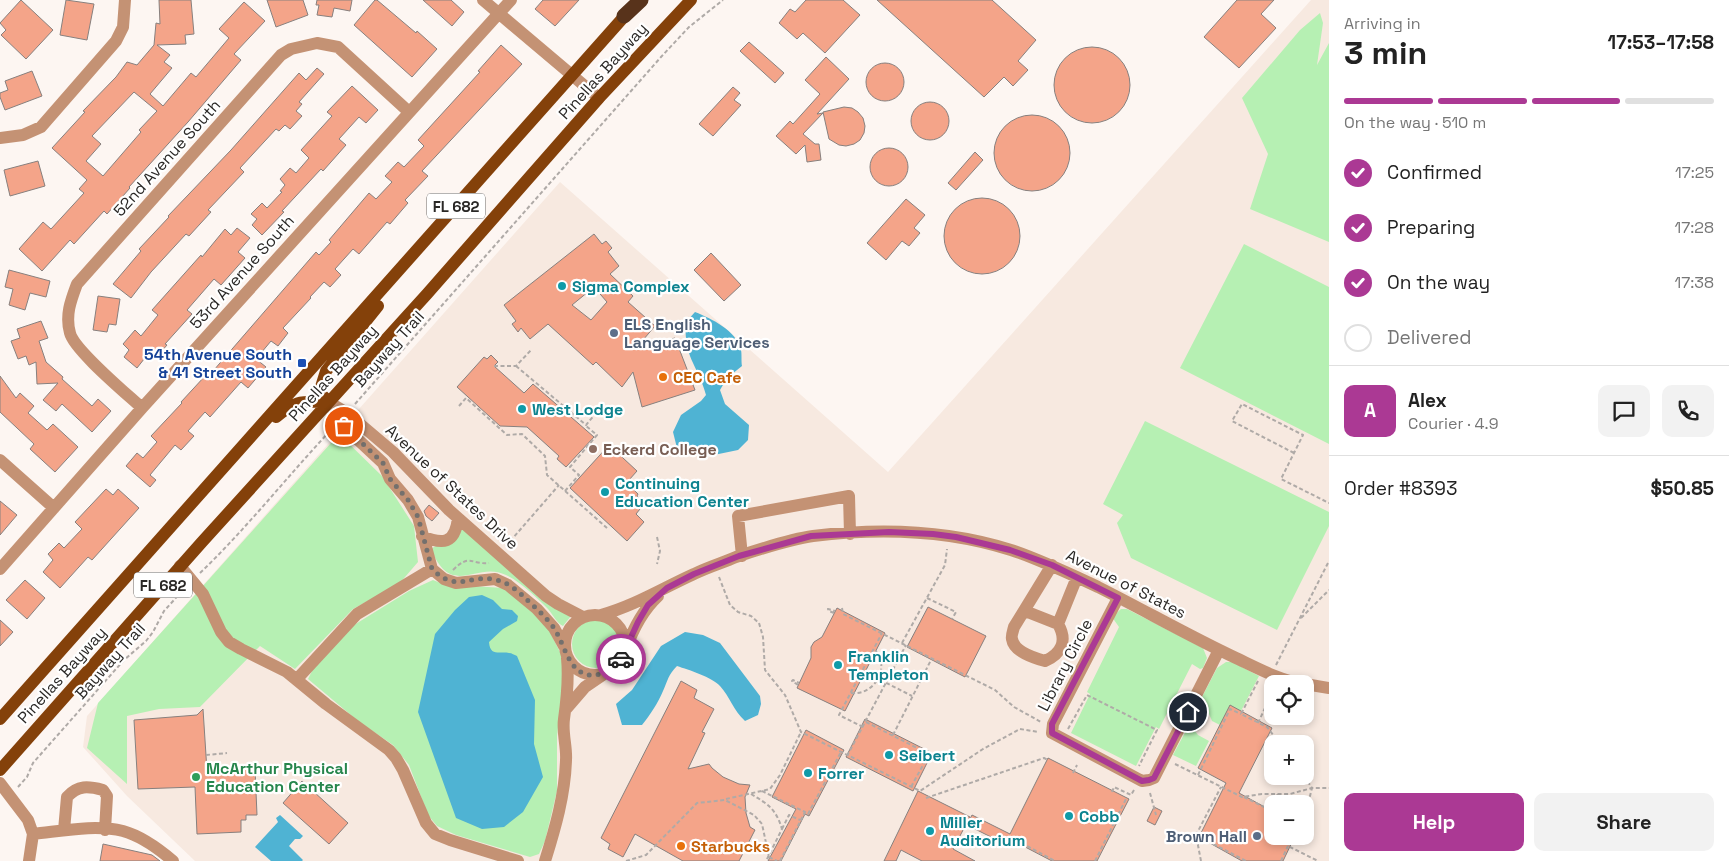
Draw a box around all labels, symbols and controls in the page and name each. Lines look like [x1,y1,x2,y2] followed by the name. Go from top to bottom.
[1344,13,1421,34] text: Arriving in
[554,18,652,124] street label: Pinellas Bayway
[1608,30,1714,55] text: 17:53–17:58
[1344,33,1427,73] text: 3 min
[109,95,225,221] street label: 52nd Avenue South
[1344,112,1486,133] text: On the way · 510 m
[1344,159,1372,187] icon: check
[1387,160,1482,185] text: Confirmed
[1675,162,1714,183] text: 17:25
[427,194,485,218] road number: FL 682
[185,211,299,333] street label: 53rd Avenue South
[1344,214,1372,242] icon: check
[1387,215,1475,240] text: Preparing
[1675,217,1714,238] text: 17:28
[1344,269,1372,297] icon: check
[1387,270,1490,295] text: On the way
[1675,272,1714,293] text: 17:38
[572,276,690,297] place label: Sigma Complex
[556,280,568,292] marker: Sigma Complex
[349,306,429,392] street label: Bayway Trail
[624,314,770,353] place label: ELS English Language Services
[284,320,382,426] street label: Pinellas Bayway
[1387,325,1472,350] text: Delivered
[608,327,620,339] marker: ELS English Language Services
[144,344,292,383] place label: 54th Avenue South & 41 Street South
[296,357,308,369] marker: 54th Avenue South & 41 Street South
[673,367,741,388] place label: CEC Cafe
[657,371,669,383] marker: CEC Cafe
[1598,385,1650,437] button: chat
[1662,385,1714,437] button: phone
[1408,388,1447,413] text: Alex
[1364,398,1376,423] text: A
[532,399,623,420] place label: West Lodge
[516,403,528,415] marker: West Lodge
[323,405,365,447] pin
[330,412,358,440] icon: bag
[1408,413,1498,434] text: Courier · 4.9
[381,420,523,554] street label: Avenue of States Drive
[603,439,717,460] place label: Eckerd College
[587,443,599,455] marker: Eckerd College
[615,473,749,512] place label: Continuing Education Center
[1344,476,1457,501] text: Order #8393
[1651,476,1714,501] text: $50.85
[599,486,611,498] marker: Continuing Education Center
[1062,545,1190,623] street label: Avenue of States
[134,572,192,598] road number: FL 682
[1033,615,1097,715] street label: Library Circle
[70,618,150,704] street label: Bayway Trail
[13,622,111,728] street label: Pinellas Bayway
[596,634,646,684] courier
[607,645,635,673] icon: car
[848,646,929,685] place label: Franklin Templeton
[832,659,844,671] marker: Franklin Templeton
[1264,675,1314,845] map controls
[1264,675,1314,725] button: locate
[1167,691,1209,733] pin
[1174,698,1202,726] icon: home
[1264,735,1314,785] button: +
[899,745,955,766] place label: Seibert
[883,749,895,761] marker: Seibert
[206,758,348,797] place label: McArthur Physical Education Center
[818,763,864,784] place label: Forrer
[802,767,814,779] marker: Forrer
[190,771,202,783] marker: McArthur Physical Education Center
[1344,793,1524,851] button: Help
[1534,793,1714,851] button: Share
[1264,795,1314,845] button: −
[1079,806,1120,827] place label: Cobb
[1063,810,1075,822] marker: Cobb
[940,812,1025,851] place label: Miller Auditorium
[924,825,936,837] marker: Miller Auditorium
[1166,826,1247,847] place label: Brown Hall
[1251,830,1263,842] marker: Brown Hall
[691,836,770,857] place label: Starbucks
[675,840,687,852] marker: Starbucks

